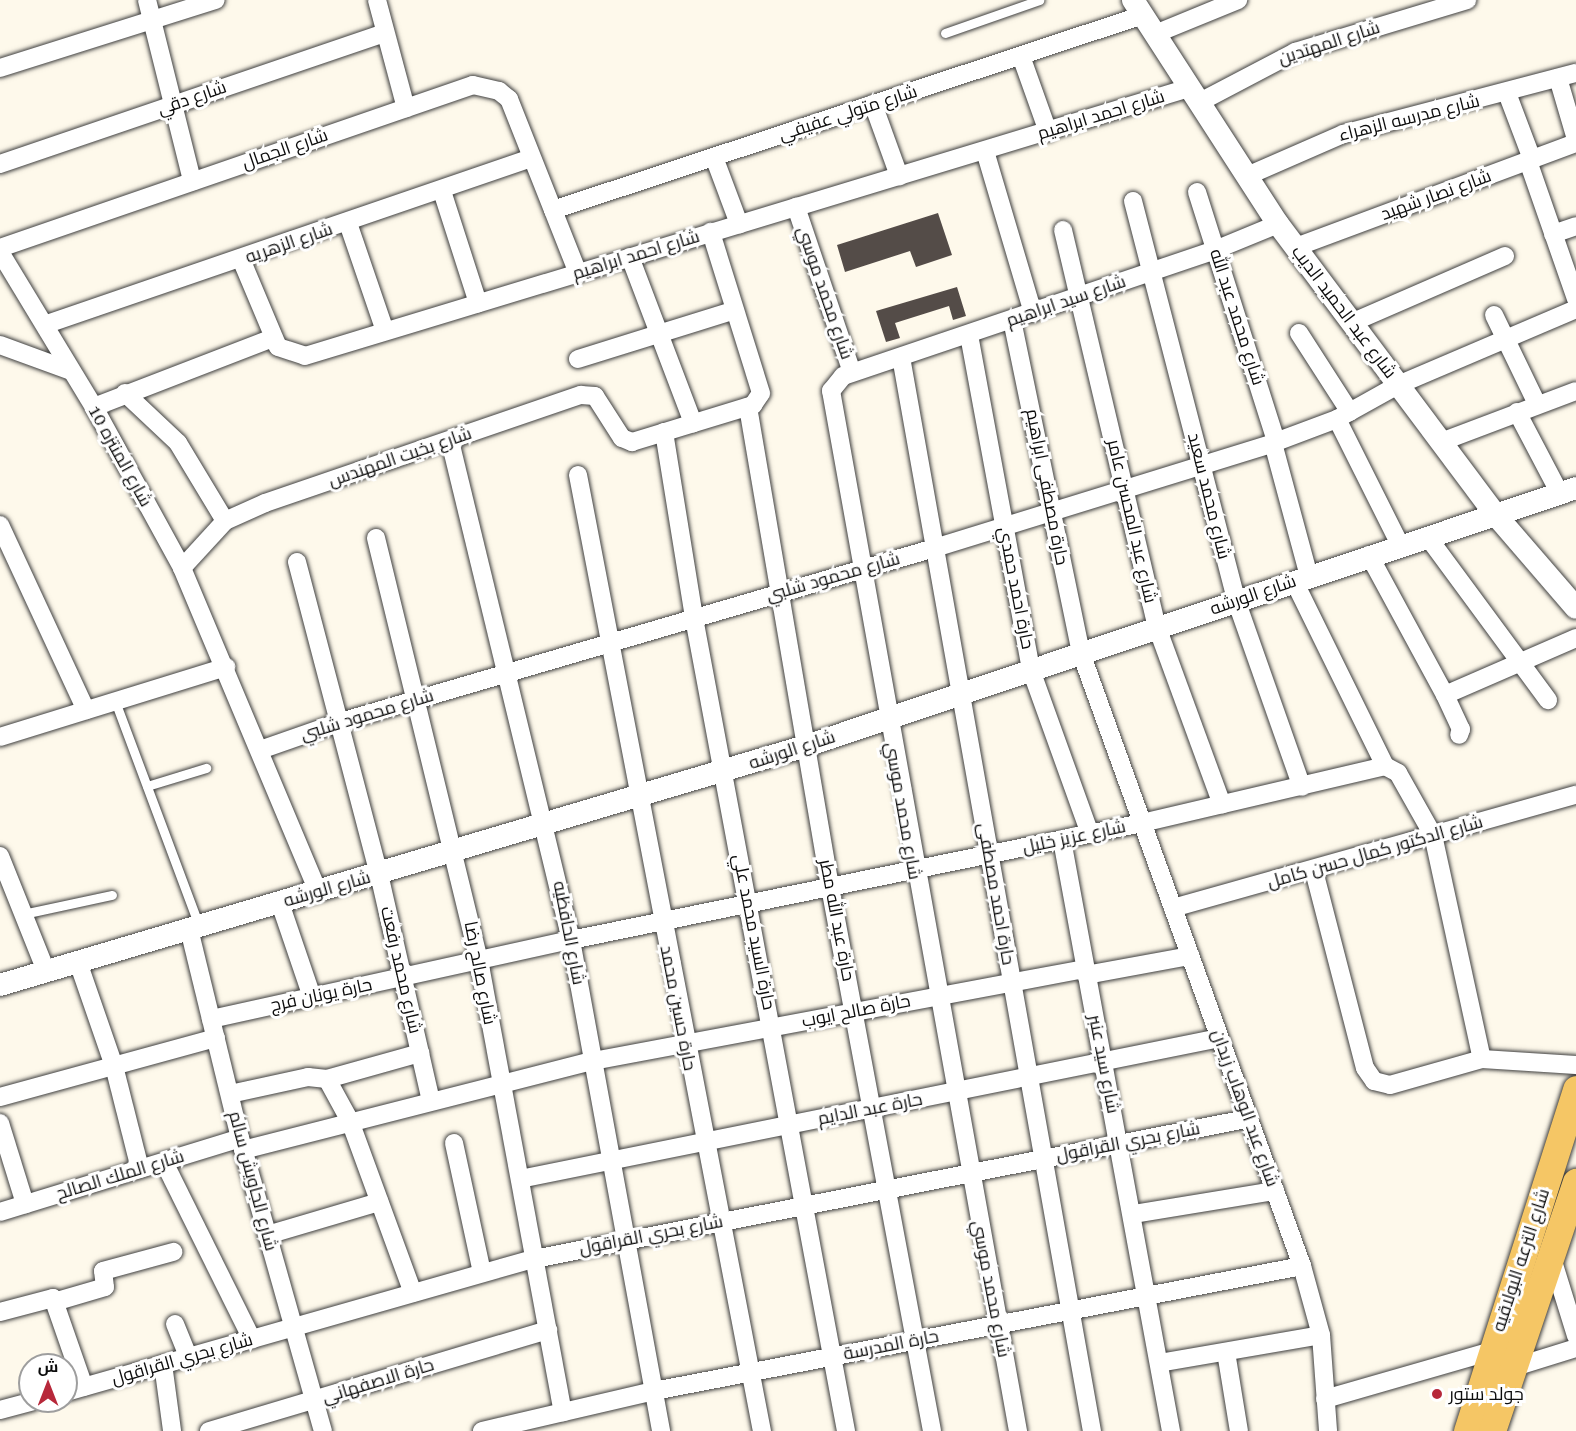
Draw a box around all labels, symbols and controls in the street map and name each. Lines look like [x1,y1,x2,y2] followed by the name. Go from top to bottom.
[1275,16,1383,70] street label: شارع المهتدين
[155,76,229,120] street label: شارع دقي
[776,80,920,146] street label: شارع متولي عفيفي
[1035,85,1167,145] street label: شارع احمد ابراهيم
[1336,90,1482,146] street label: شارع مدرسه الزهراء
[239,124,331,174] street label: شارع الجمال
[1378,165,1494,225] street label: شارع نصار شهيد
[242,218,336,268] street label: شارع الزهريه
[792,224,858,362] street label: شارع محمد موسي
[570,225,702,285] street label: شارع احمد ابراهيم
[1287,241,1401,383] street label: شارع عبد الحميد الديب
[1205,246,1269,388] street label: شارع محمد عبد الله
[1003,270,1129,332] street label: شارع سيد ابراهيم
[83,402,157,510] street label: شارع المنتزه 10
[1021,407,1073,567] street label: حارة مصطفى ابراهيم
[325,422,475,492] street label: شارع بخيت المهندس
[1183,431,1235,561] street label: شارع محمد سعيد
[1103,437,1161,605] street label: شارع عبد المحسن عامر
[994,525,1038,651] street label: حارة احمد حمدي
[764,548,902,606] street label: شارع محمود شلبي
[1207,570,1299,620] street label: شارع الورشه
[298,684,436,746] street label: شارع محمود شلبي
[746,726,838,774] street label: شارع الورشه
[880,741,926,881] street label: شارع محمد موسي
[1265,811,1485,893] street label: شارع الدكتور كمال حسن كامل
[1020,816,1128,858] street label: شارع عزيز خليل
[973,821,1019,967] street label: حارة احمد مصطفى
[728,852,780,1012] street label: حارة السيد محمد علي
[815,857,859,983] street label: حارة عبد الله مطر
[281,866,373,912] street label: شارع الورشه
[548,879,590,987] street label: شارع الحافظيه
[376,904,426,1036] street label: شارع محمد رفعت
[459,919,501,1027] street label: شارع صالح رضا
[655,944,701,1072] street label: حارة حسين محمد
[268,974,374,1016] street label: حارة يونان فرج
[800,990,912,1032] street label: حارة صالح ايوب
[1084,1013,1124,1115] street label: شارع سيد عنبر
[1207,1026,1283,1190] street label: شارع عبد الوهاب زيدان
[816,1088,924,1130] street label: حارة عبد الدايم
[224,1109,282,1253] street label: شارع الجاويش سالم
[1054,1117,1202,1167] street label: شارع بحري القراقول
[53,1145,187,1205] street label: شارع الملك الصالح
[1488,1186,1554,1334] street label: شارع الترعه البولاقيه
[577,1210,725,1260] street label: شارع بحري القراقول
[967,1219,1015,1359] street label: شارع محمد موسي
[841,1325,941,1365] street label: حارة المدرسة
[109,1328,255,1390] street label: شارع بحري القراقول
[18,1353,78,1413] north arrow
[320,1354,436,1408] street label: حارة الاصفهاني
[38,1357,58,1376] text: ش
[1449,1383,1524,1405] place label: جولد ستور
[1430,1387,1444,1401] marker: جولد ستور

